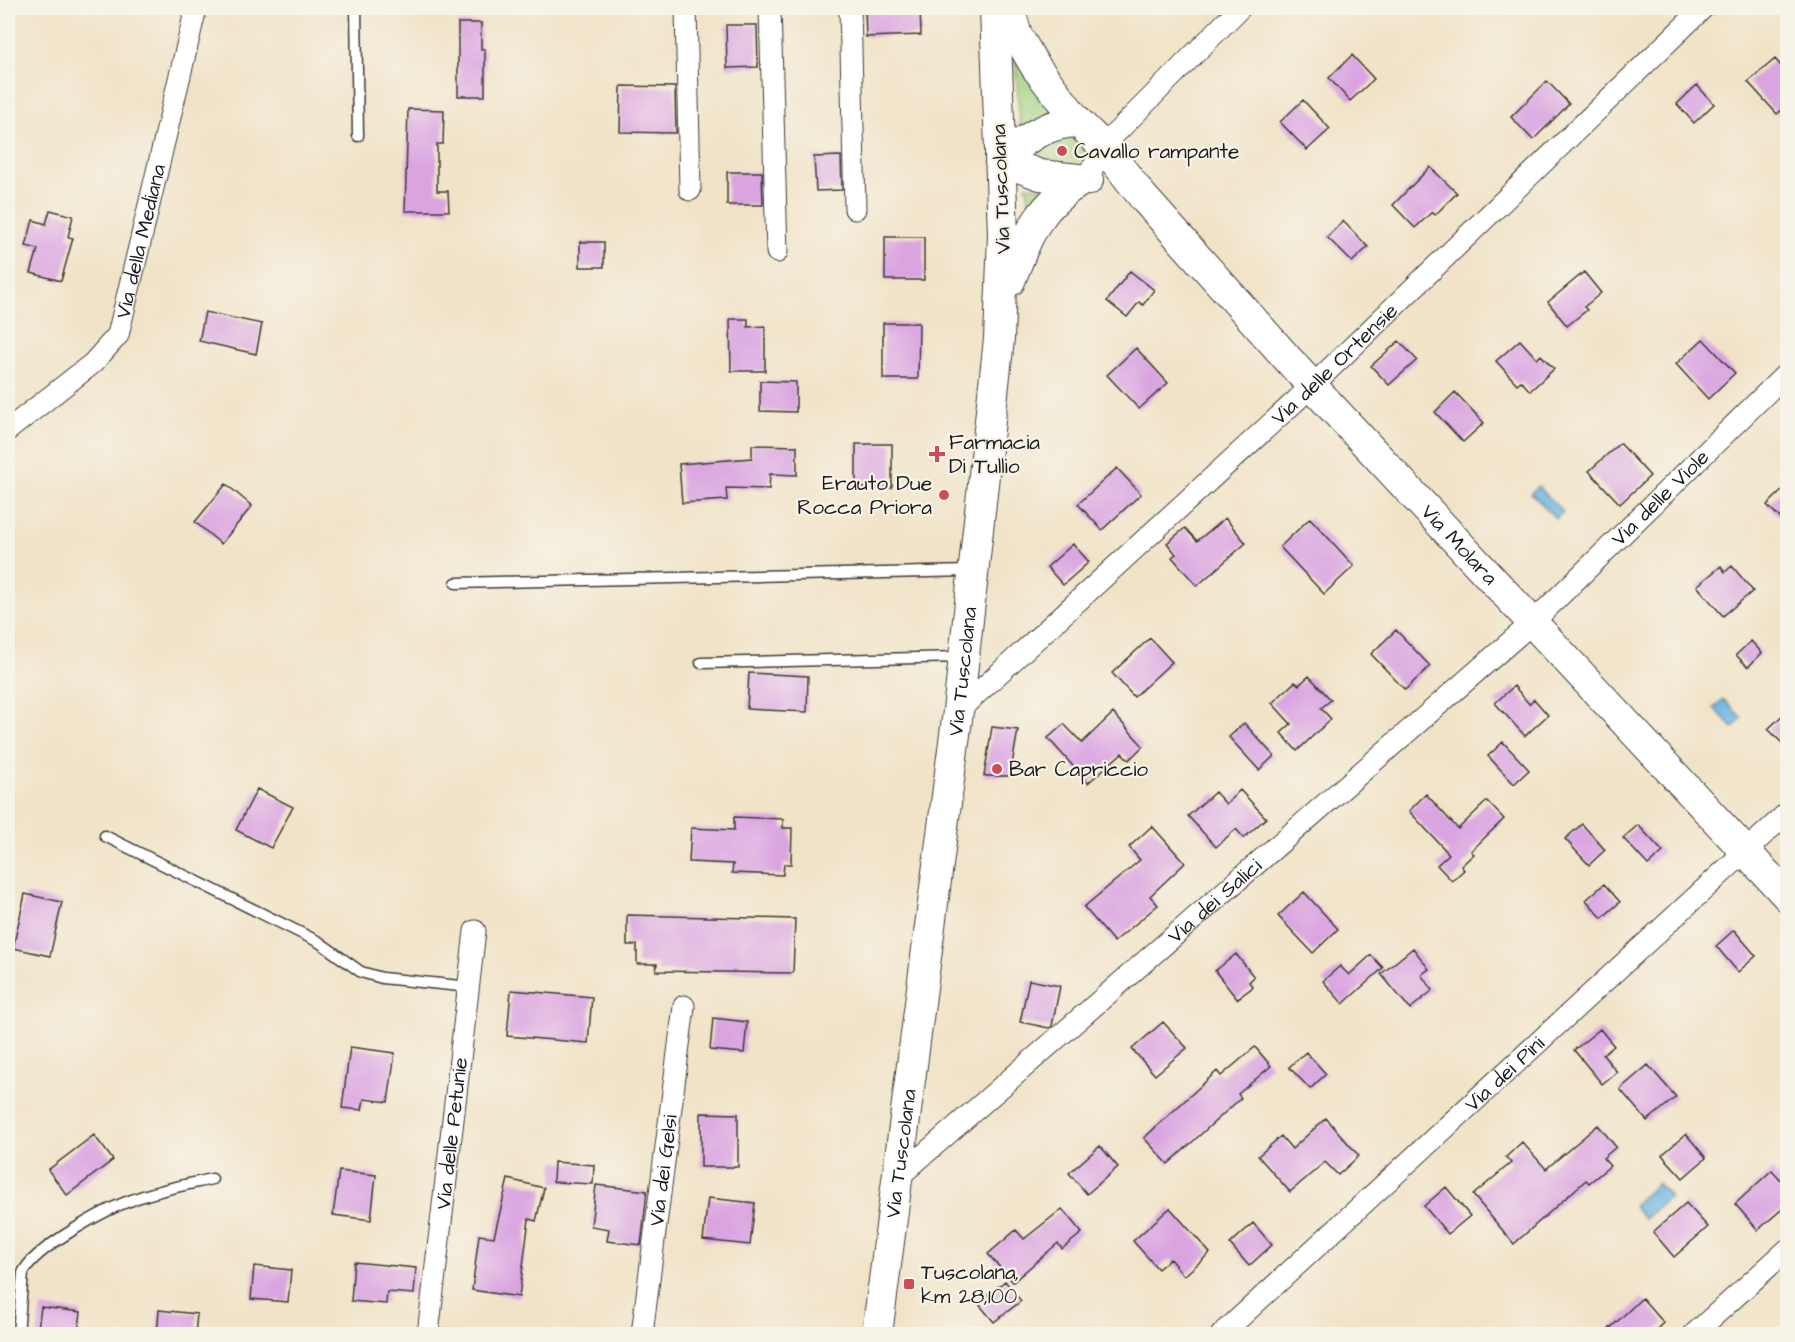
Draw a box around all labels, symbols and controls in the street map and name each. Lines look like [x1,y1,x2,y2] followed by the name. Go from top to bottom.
[984,123,1018,254] street label: Via Tuscolana
[1074,137,1239,167] place label: Cavallo rampante
[1055,144,1069,158] marker: Cavallo rampante
[108,161,173,322] street label: Via della Mediana
[1265,296,1404,431] street label: Via delle Ortensie
[949,428,1040,481] place label: Farmacia Di Tullio
[1605,443,1715,552] street label: Via delle Viole
[930,447,944,461] marker: Farmacia Di Tullio
[797,469,932,522] place label: Erauto Due Rocca Priora
[937,488,951,502] marker: Erauto Due Rocca Priora
[1414,498,1505,591] street label: Via Molara
[940,605,984,738] street label: Via Tuscolana
[1009,755,1148,785] place label: Bar Capriccio
[990,762,1004,776] marker: Bar Capriccio
[1161,851,1268,950] street label: Via dei Salici
[1458,1029,1551,1118] street label: Via dei Pini
[428,1056,475,1211] street label: Via delle Petunie
[878,1087,923,1220] street label: Via Tuscolana
[641,1113,684,1228] street label: Via dei Gelsi
[921,1258,1019,1311] place label: Tuscolana, km 28,100
[902,1277,916,1291] marker: Tuscolana, km 28,100

